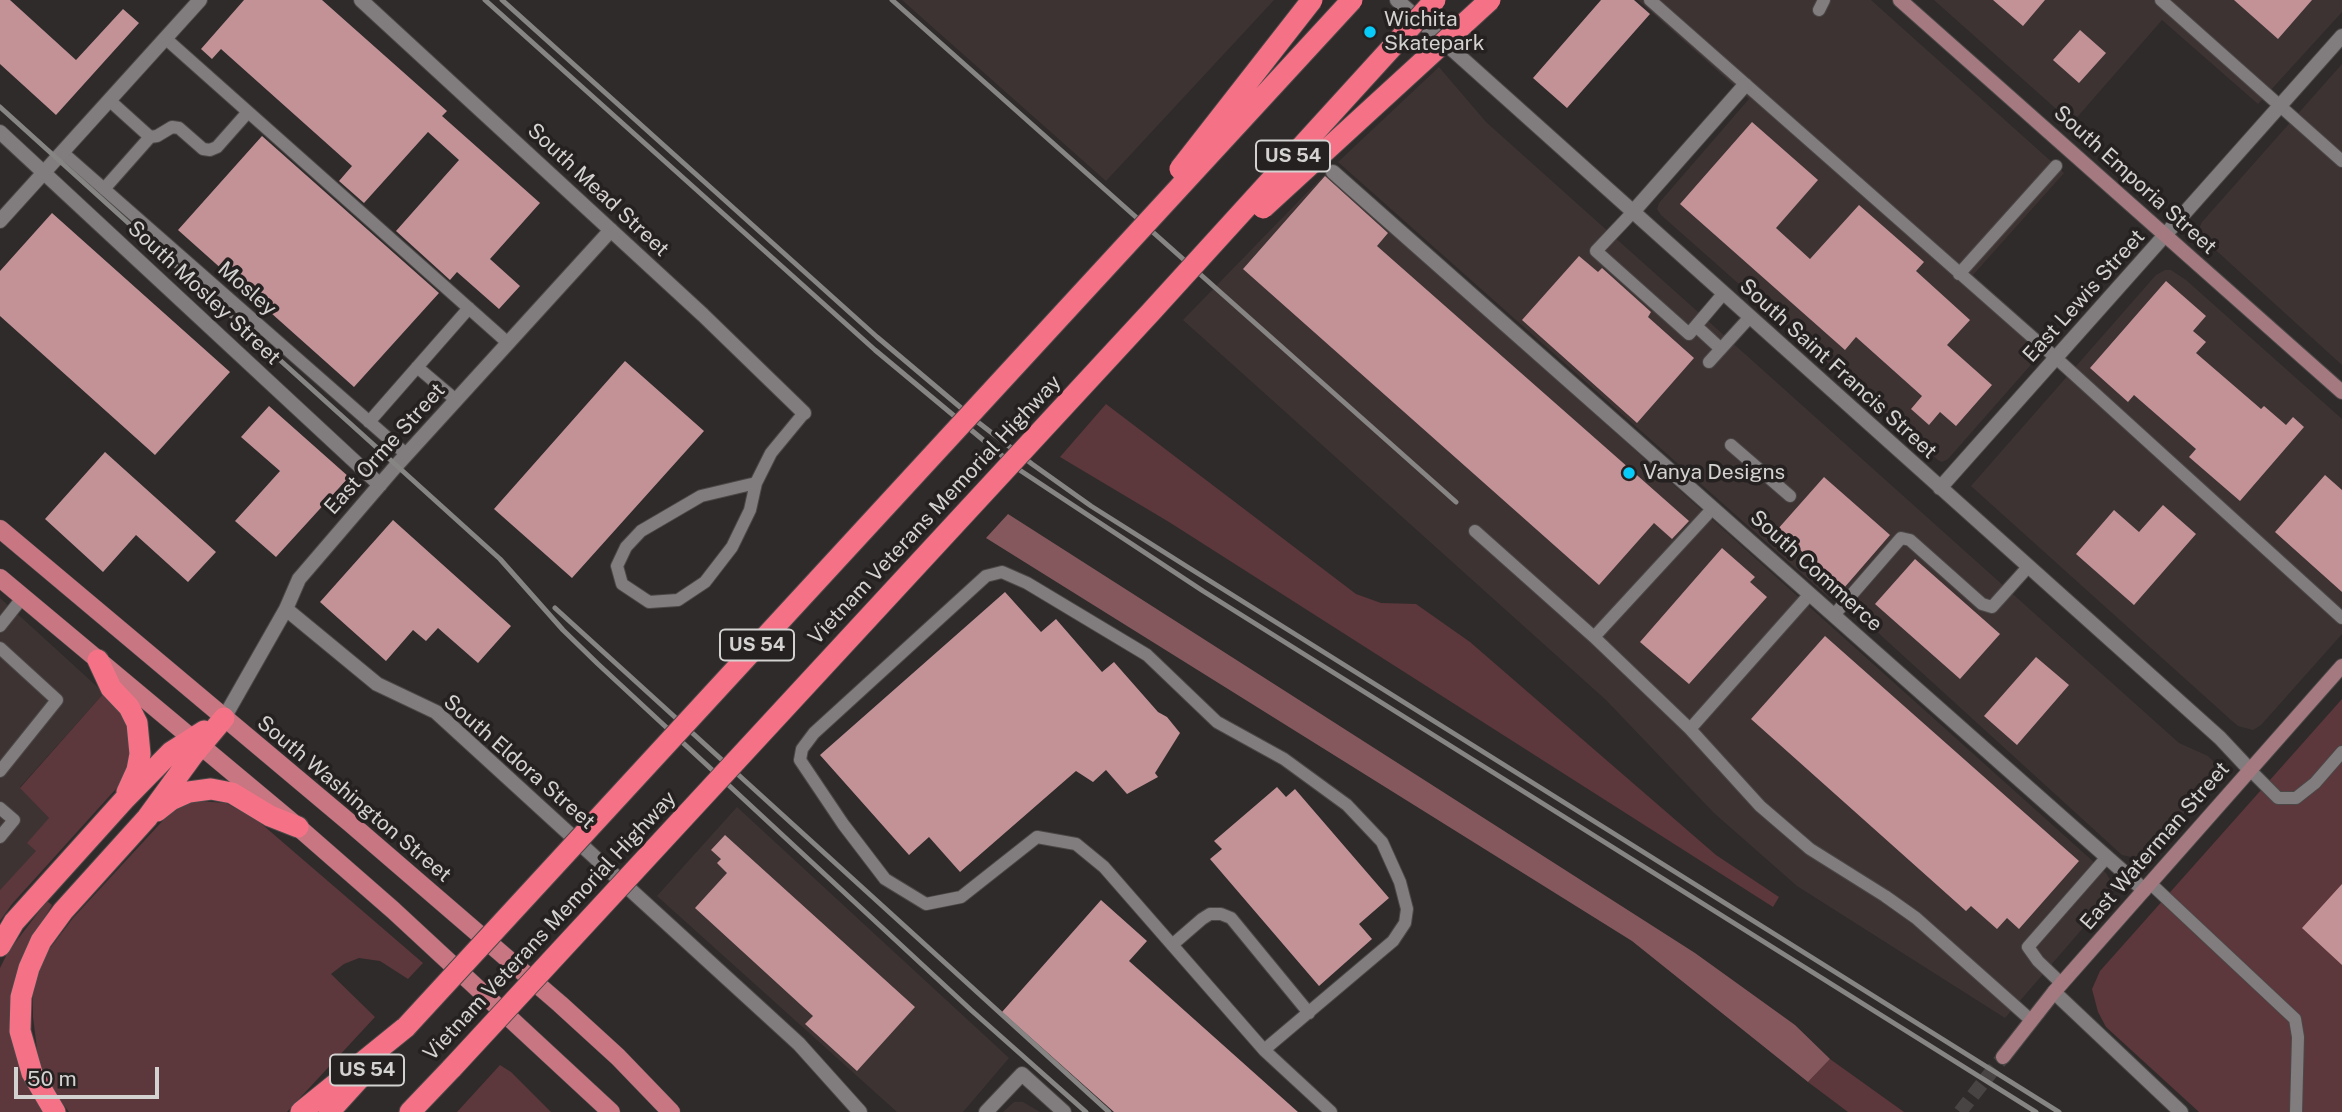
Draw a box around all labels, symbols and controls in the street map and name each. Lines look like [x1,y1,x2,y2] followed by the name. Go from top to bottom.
[1384,7,1485,57] place label: Wichita Skatepark
[1362,24,1378,40] marker: Wichita Skatepark
[2048,100,2222,260] street label: South Emporia Street
[522,118,674,262] street label: South Mead Street
[1256,140,1330,172] road number: US 54
[122,216,286,370] street label: South Mosley Street
[2018,224,2150,368] street label: East Lewis Street
[212,257,282,321] street label: Mosley
[1734,274,1942,464] street label: South Saint Francis Street
[803,370,1067,650] street label: Vietnam Veterans Memorial Highway
[319,378,451,520] street label: East Orme Street
[1643,460,1785,486] place label: Vanya Designs
[1621,465,1637,481] marker: Vanya Designs
[1745,505,1887,637] street label: South Commerce
[720,630,794,660] road number: US 54
[438,689,600,835] street label: South Eldora Street
[252,710,456,888] street label: South Washington Street
[2075,757,2235,935] street label: East Waterman Street
[418,786,682,1066] street label: Vietnam Veterans Memorial Highway
[18,1052,163,1096] scale bar
[330,1054,404,1086] road number: US 54
[27,1066,77,1091] text: 50 m

